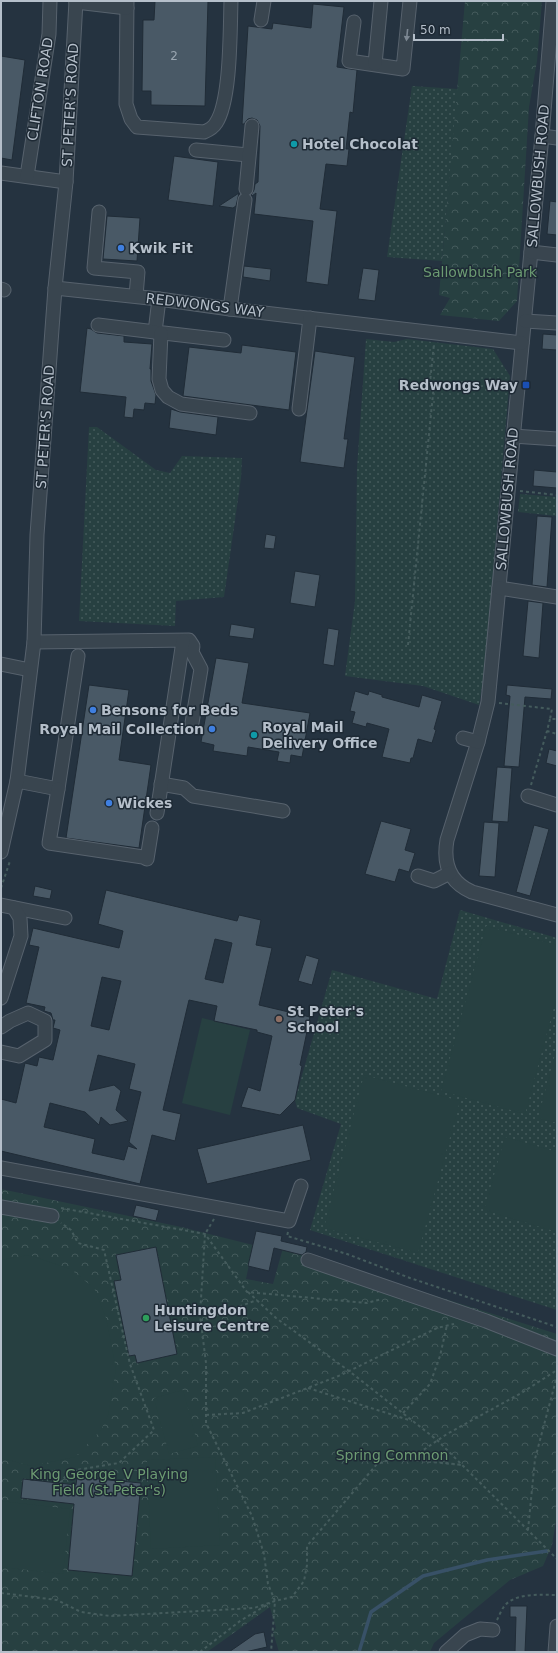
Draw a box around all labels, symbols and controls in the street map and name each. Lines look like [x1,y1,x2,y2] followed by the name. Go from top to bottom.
[414,16,503,42] scale bar
[420,23,451,37] text: 50 m
[403,29,410,41] one-way arrow
[24,36,56,142] street label: CLIFTON ROAD
[59,42,81,168] street label: ST PETER'S ROAD
[170,49,178,63] house number: 2
[524,104,552,248] street label: SALLOWBUSH ROAD
[302,136,418,152] place label: Hotel Chocolat
[289,139,299,149] marker: Hotel Chocolat
[129,240,193,256] place label: Kwik Fit
[116,243,126,253] marker: Kwik Fit
[423,264,538,280] park label: Sallowbush Park
[145,290,265,320] street label: REDWONGS WAY
[33,364,57,490] street label: ST PETER'S ROAD
[399,377,518,393] place label: Redwongs Way
[521,380,531,390] marker: Redwongs Way
[493,427,521,571] street label: SALLOWBUSH ROAD
[101,702,238,718] place label: Bensons for Beds
[88,705,98,715] marker: Bensons for Beds
[262,719,378,751] place label: Royal Mail Delivery Office
[39,721,204,737] place label: Royal Mail Collection
[207,724,217,734] marker: Royal Mail Collection
[249,730,259,740] marker: Royal Mail Delivery Office
[117,795,172,811] place label: Wickes
[104,798,114,808] marker: Wickes
[287,1003,364,1035] place label: St Peter's School
[274,1014,284,1024] marker: St Peter's School
[154,1302,270,1334] place label: Huntingdon Leisure Centre
[141,1313,151,1323] marker: Huntingdon Leisure Centre
[336,1447,448,1463] park label: Spring Common
[30,1466,188,1498] park label: King George_V Playing Field (St.Peter's)

